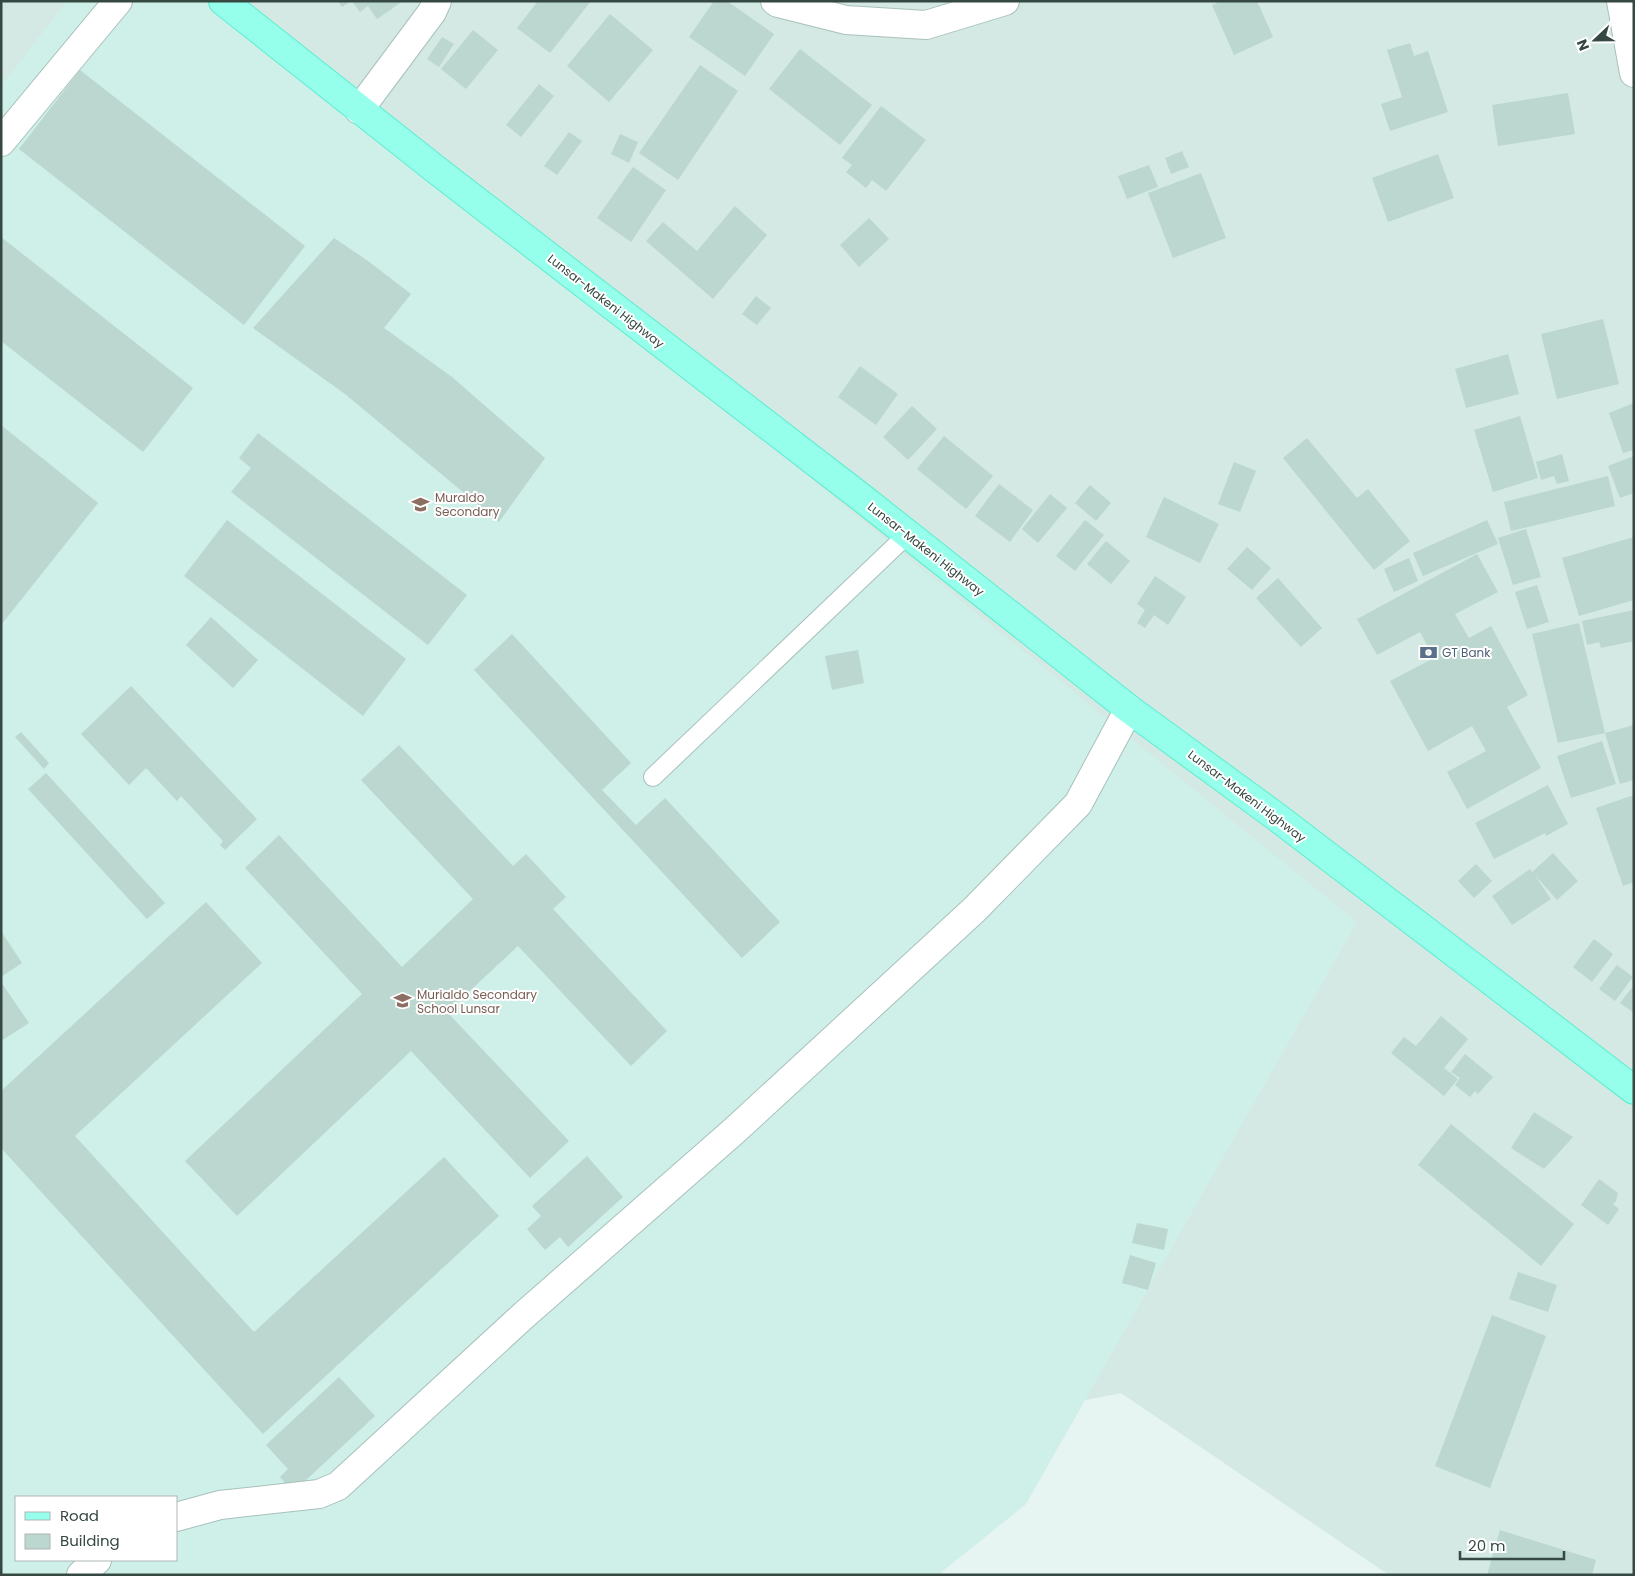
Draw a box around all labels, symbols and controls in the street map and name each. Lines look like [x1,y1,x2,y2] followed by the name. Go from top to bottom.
[1570,15,1620,65] north arrow
[1572,36,1594,53] text: N
[544,250,668,352] street label: Lunsar-Makeni Highway
[435,489,500,520] place label: Muraldo Secondary
[411,494,431,514] school or university icon: Muraldo Secondary
[864,498,988,600] street label: Lunsar-Makeni Highway
[1418,642,1438,662] bank icon: GT Bank
[1442,644,1491,661] place label: GT Bank
[1185,746,1310,846] street label: Lunsar-Makeni Highway
[417,986,537,1017] place label: Murialdo Secondary School Lunsar
[393,991,413,1011] school or university icon: Murialdo Secondary School Lunsar
[15,1496,178,1561] legend
[60,1505,99,1526] text: Road
[1460,1528,1564,1560] scale bar
[60,1530,120,1551] text: Building
[1468,1535,1506,1556] text: 20 m

